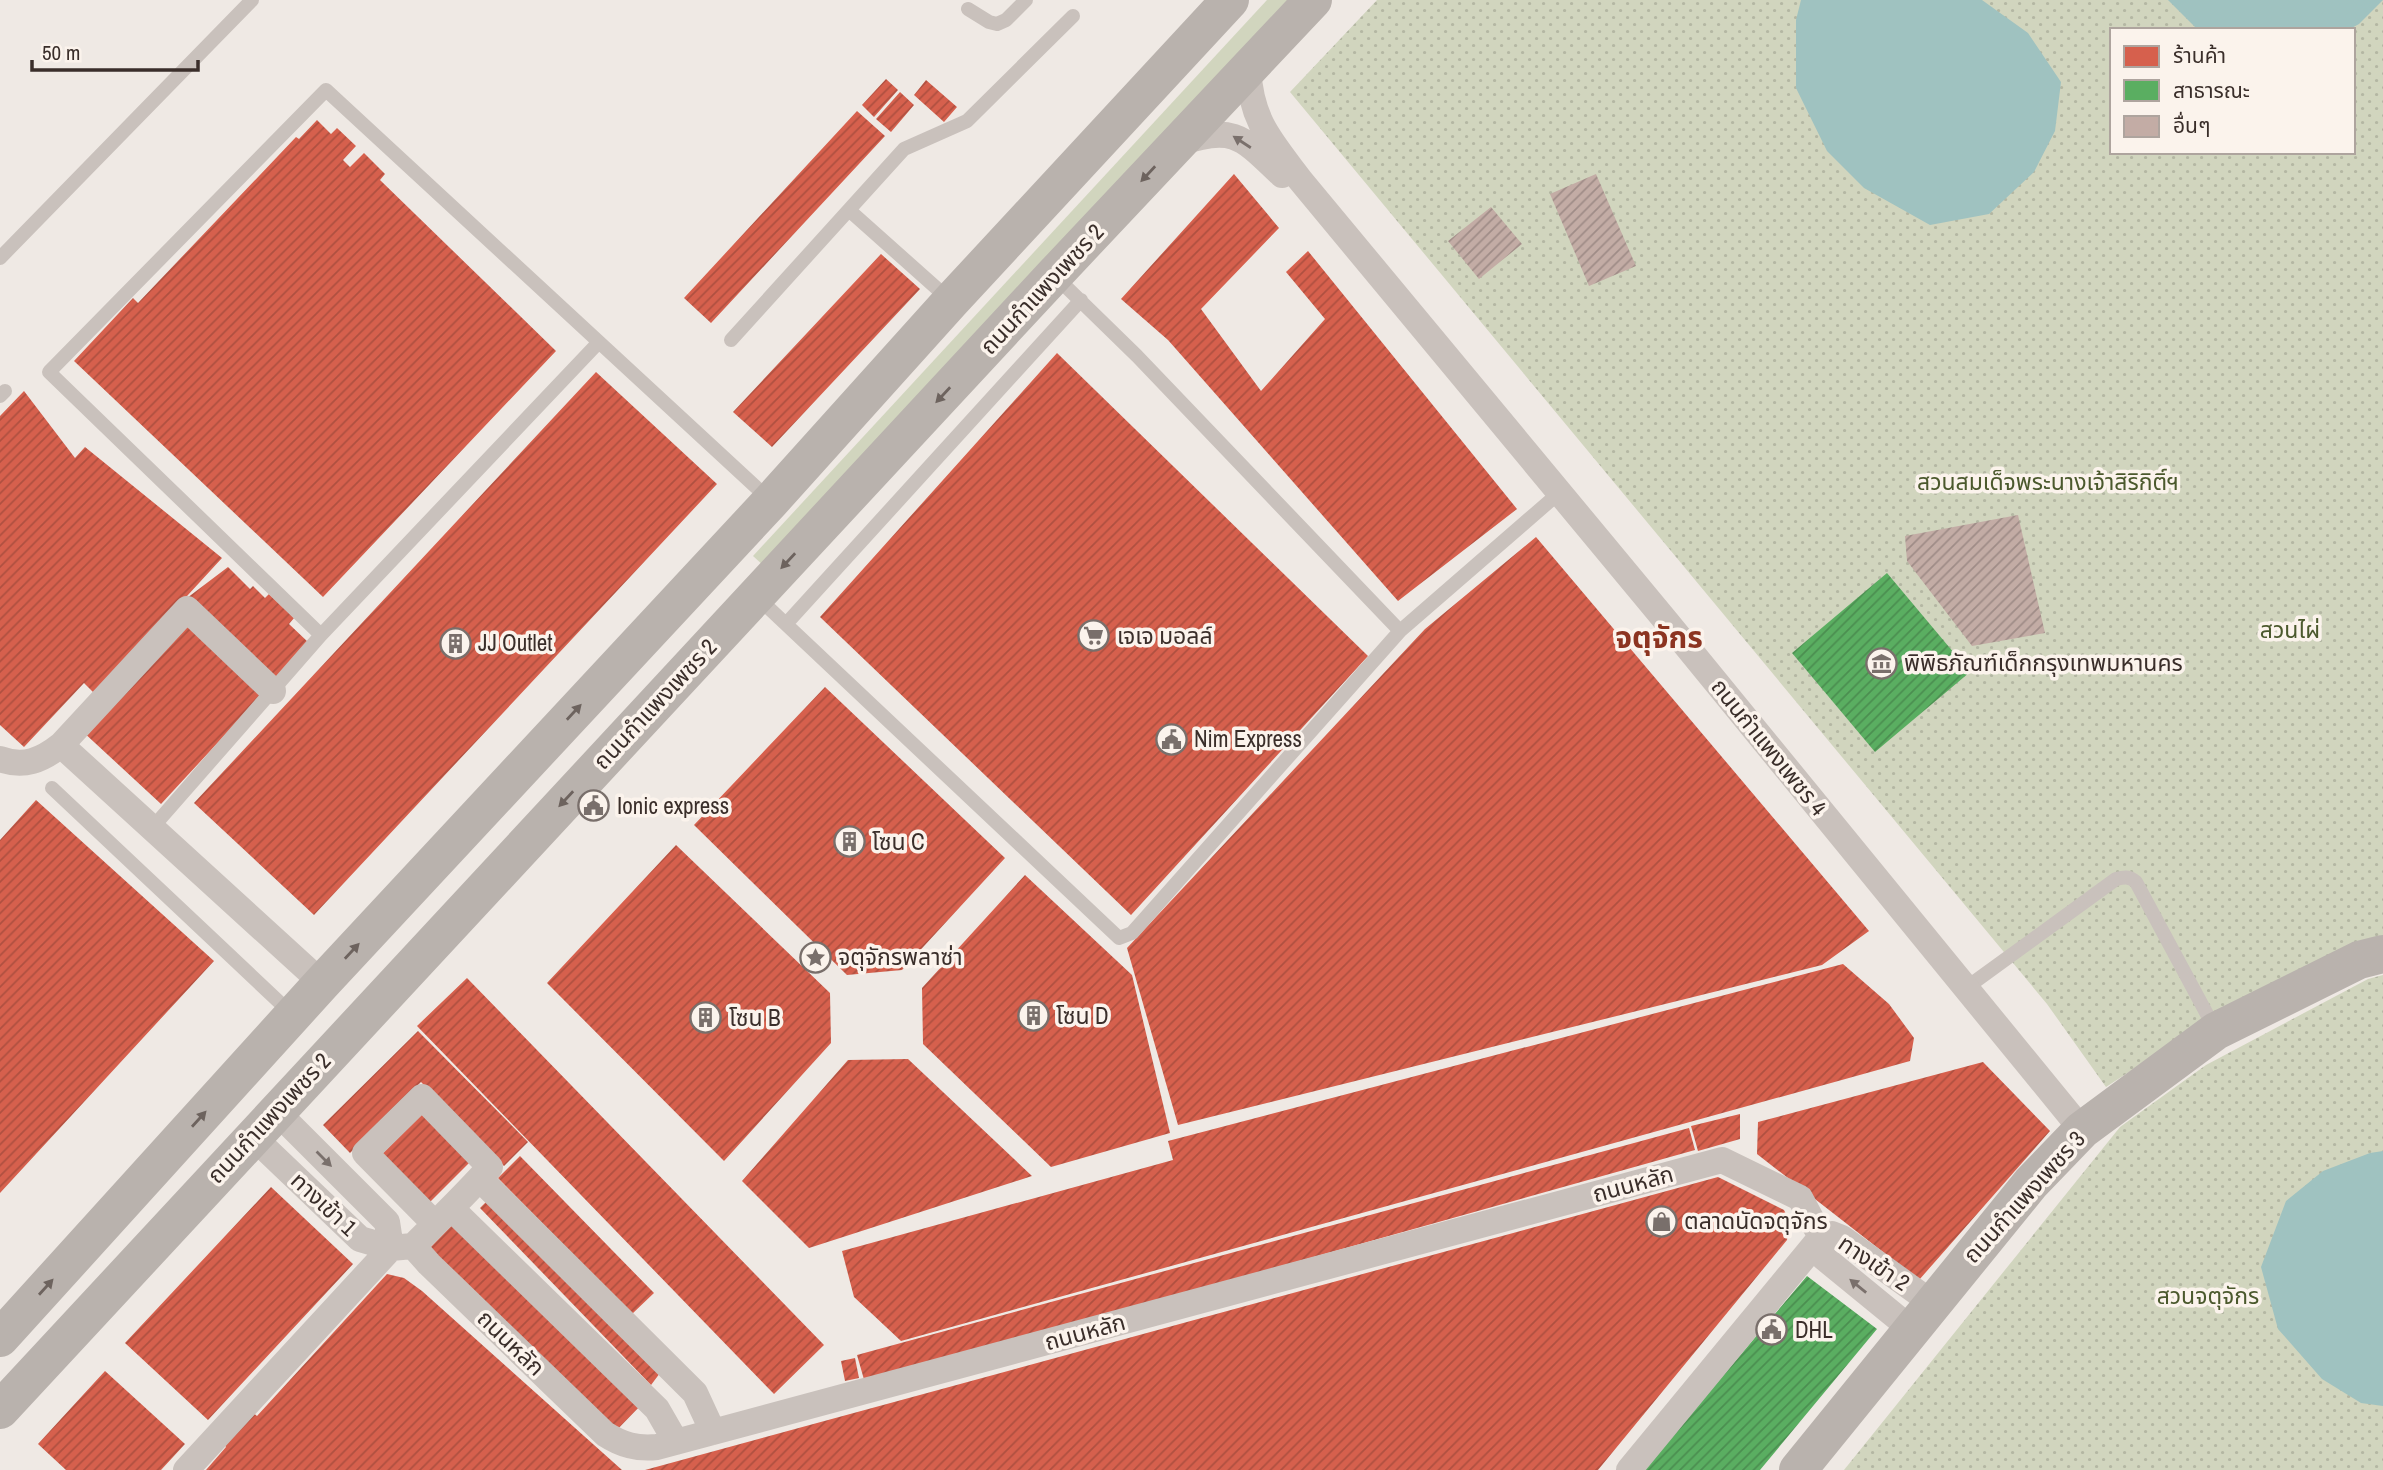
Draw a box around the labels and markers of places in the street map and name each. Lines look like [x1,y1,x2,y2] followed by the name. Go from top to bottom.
[1077,619,1111,653] supermarket icon: เจเจ มอลล์
[1117,620,1213,651] place label: เจเจ มอลล์
[438,626,472,660] building icon: JJ Outlet
[478,627,552,658] place label: JJ Outlet
[1864,646,1898,680] museum icon: พิพิธภัณฑ์เด็กกรุงเทพมหานคร
[1904,647,2183,678] place label: พิพิธภัณฑ์เด็กกรุงเทพมหานคร
[1154,722,1188,756] public building icon: Nim Express
[1194,723,1302,754] place label: Nim Express
[577,789,611,823] public building icon: Ionic express
[617,790,729,821] place label: Ionic express
[832,825,866,859] building icon: โซน C
[872,826,925,857] place label: โซน C
[798,940,832,974] place icon: จตุจักรพลาซ่า
[838,941,963,972] place label: จตุจักรพลาซ่า
[1016,999,1050,1033] building icon: โซน D
[1056,1000,1109,1031] place label: โซน D
[689,1001,723,1035] building icon: โซน B
[729,1002,781,1033] place label: โซน B
[1644,1204,1678,1238] shop icon: ตลาดนัดจตุจักร
[1684,1205,1828,1236] place label: ตลาดนัดจตุจักร
[1755,1313,1789,1347] public building icon: DHL
[1795,1314,1833,1345] place label: DHL

